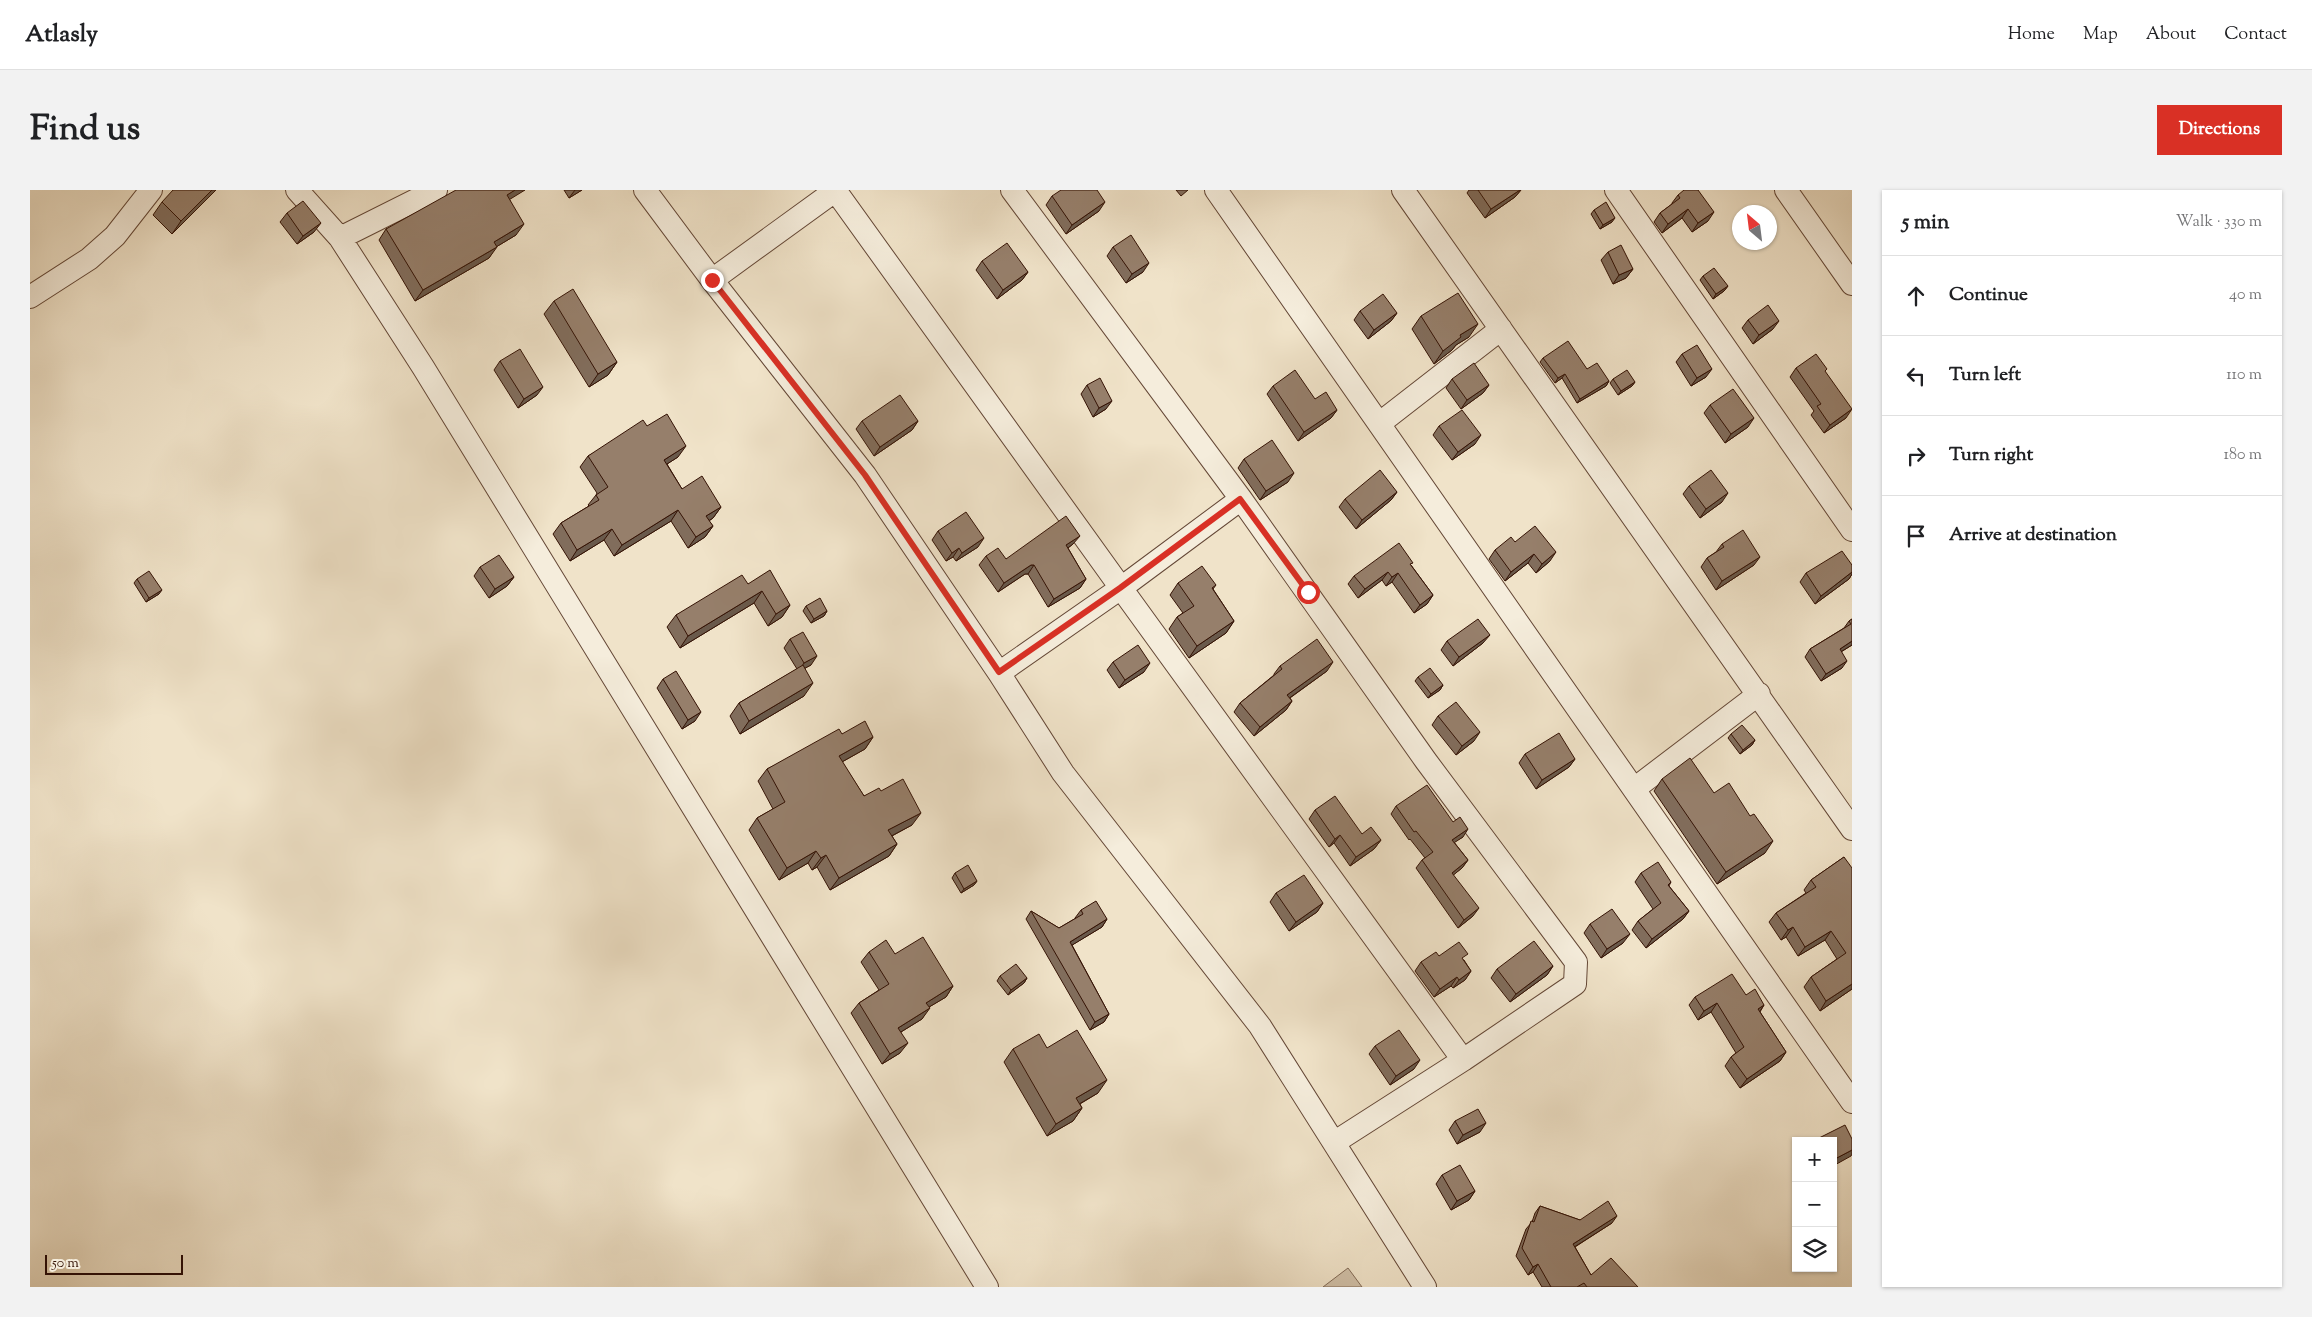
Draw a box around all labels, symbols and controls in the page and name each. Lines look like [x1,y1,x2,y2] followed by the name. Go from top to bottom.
[25,18,98,52] text: Atlasly
[2008,22,2055,48] text: Home
[2083,22,2118,48] text: Map
[2146,22,2196,48] text: About
[2224,22,2287,48] text: Contact
[30,105,140,156] text: Find us
[2157,105,2282,155] button: Directions
[1732,205,1777,250] north arrow
[1902,208,1949,238] text: 5 min
[2176,211,2262,234] text: Walk · 330 m
[701,269,724,292] route end
[1902,282,1930,310] icon: ahead
[1949,282,2028,309] text: Continue
[2229,284,2262,307] text: 40 m
[1902,362,1930,390] icon: left
[1949,362,2021,389] text: Turn left
[2226,364,2262,387] text: 110 m
[1902,442,1930,470] icon: right
[1949,442,2033,469] text: Turn right
[2223,444,2262,467] text: 180 m
[1902,522,1930,550] icon: arrive
[1949,522,2117,549] text: Arrive at destination
[1297,581,1320,604] route start
[1792,1137,1837,1272] map controls
[1792,1137,1837,1182] button: +
[1792,1182,1837,1227] button: −
[1792,1227,1837,1272] button: layers
[45,1252,182,1275] scale bar
[52,1254,79,1274] text: 50 m

